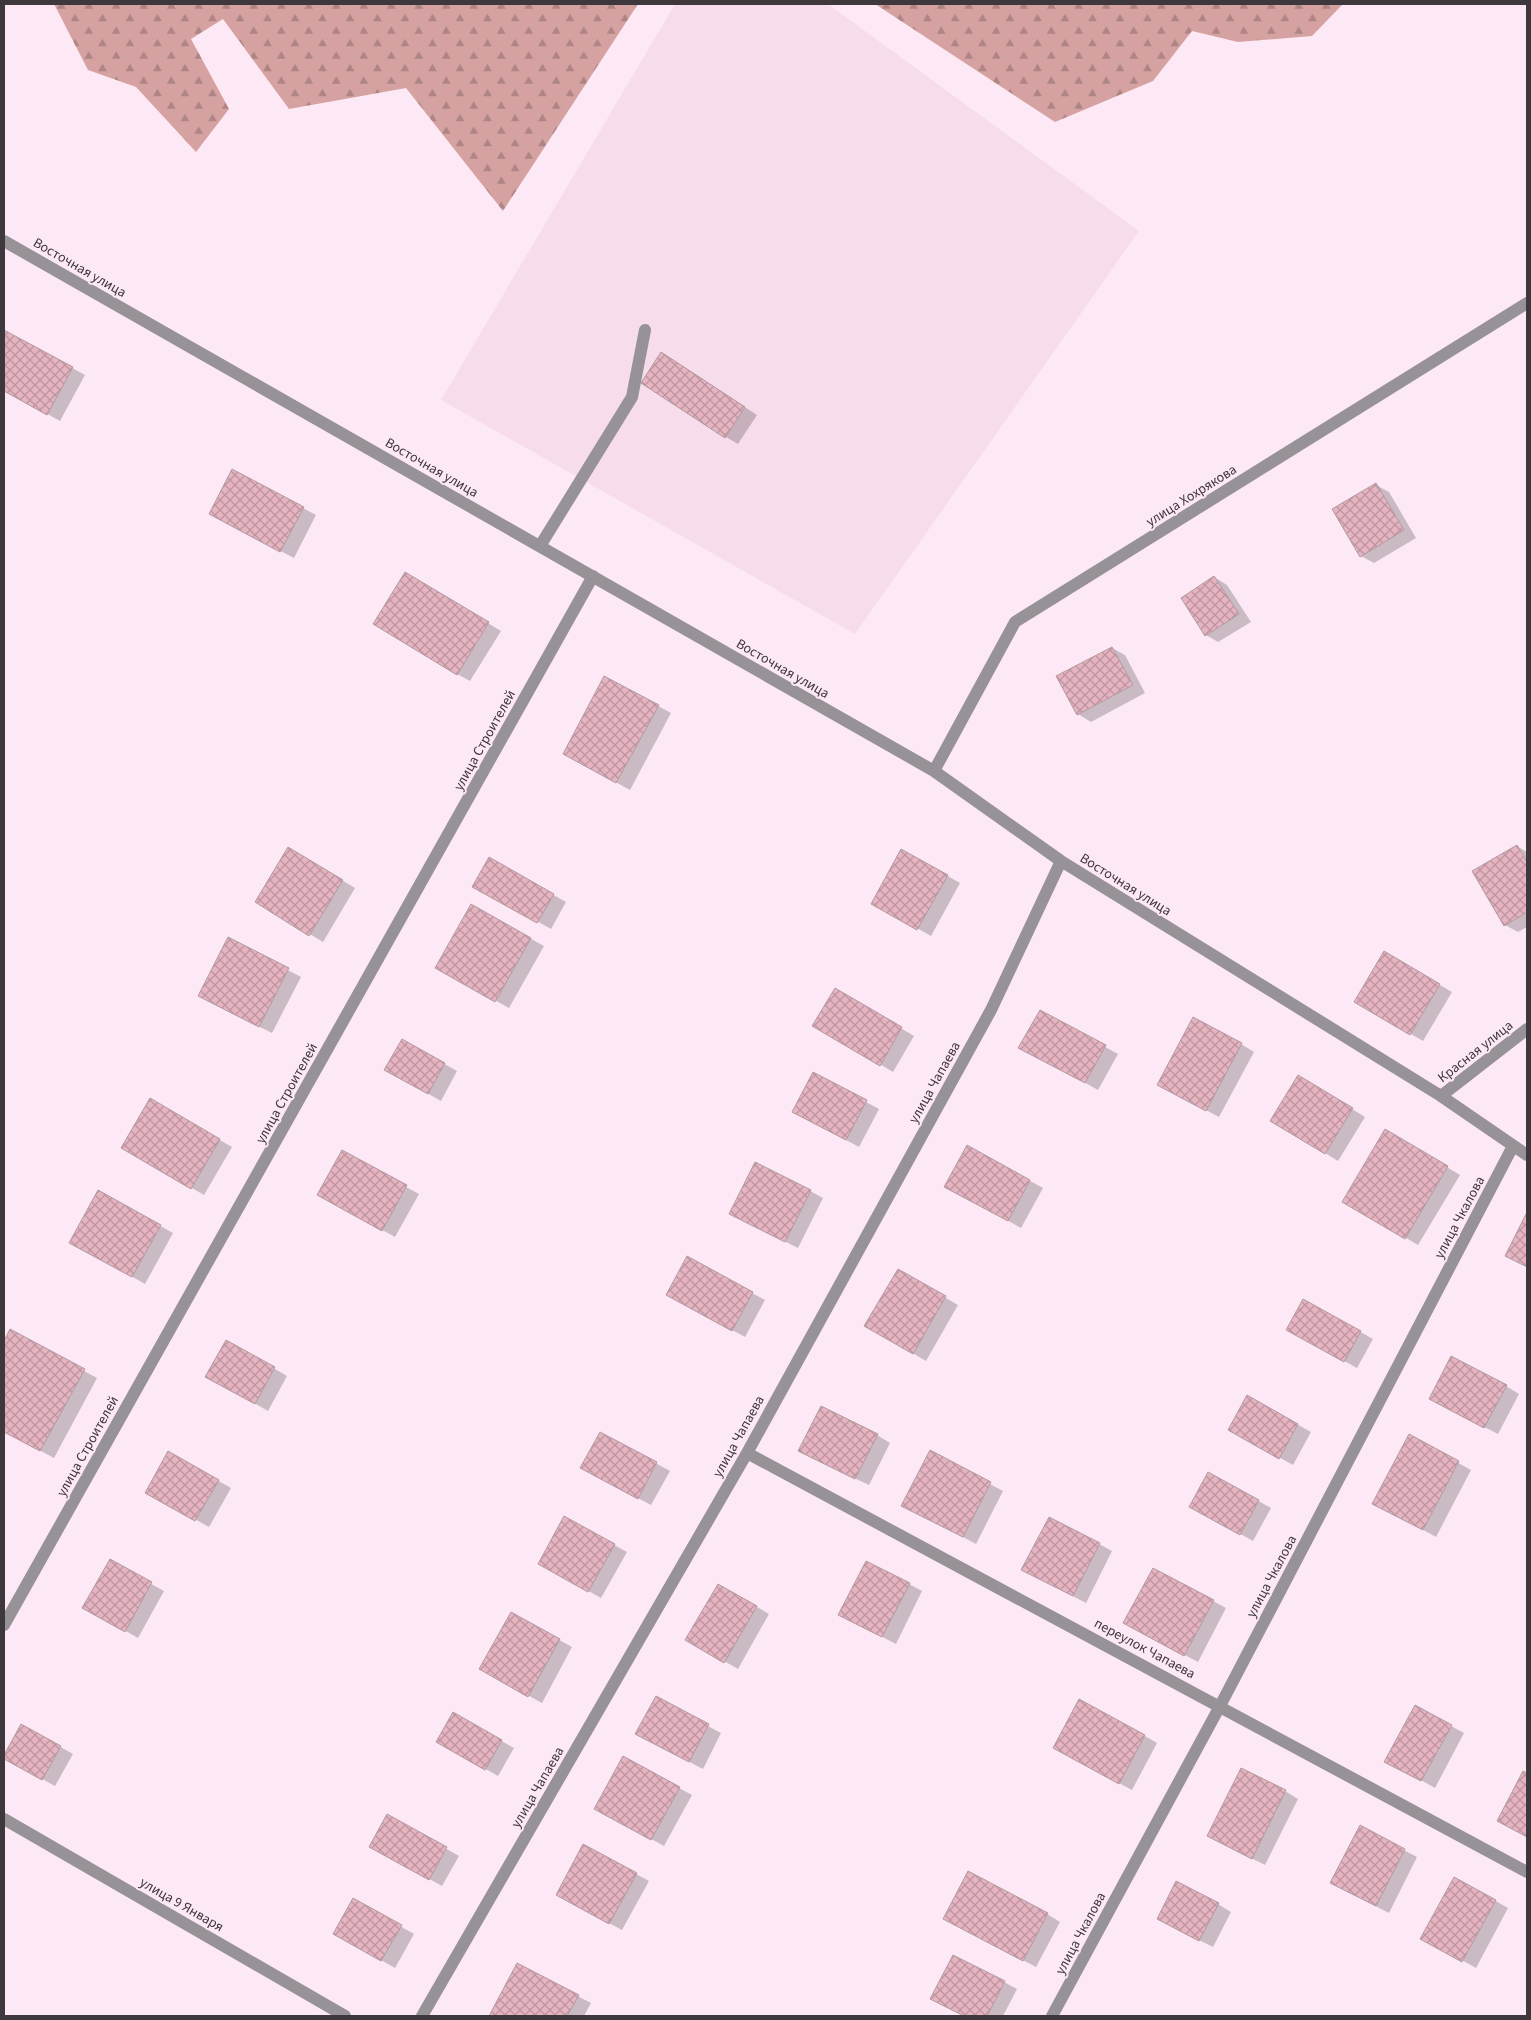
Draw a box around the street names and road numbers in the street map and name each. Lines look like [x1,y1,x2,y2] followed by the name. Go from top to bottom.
[29,233,130,303] street label: Восточная улица
[381,433,482,503] street label: Восточная улица
[1142,460,1241,532] street label: улица Хохрякова
[732,634,833,704] street label: Восточная улица
[449,687,521,794] street label: улица Строителей
[1076,849,1175,921] street label: Восточная улица
[1434,1016,1518,1088] street label: Красная улица
[904,1038,966,1127] street label: улица Чапаева
[251,1040,323,1147] street label: улица Строителей
[1430,1173,1490,1262] street label: улица Чкалова
[708,1392,770,1481] street label: улица Чапаева
[52,1393,124,1500] street label: улица Строителей
[1242,1532,1302,1621] street label: улица Чкалова
[1090,1614,1199,1684] street label: переулок Чапаева
[506,1743,569,1832] street label: улица Чапаева
[136,1873,227,1937] street label: улица 9 Января
[1051,1889,1111,1978] street label: улица Чкалова

